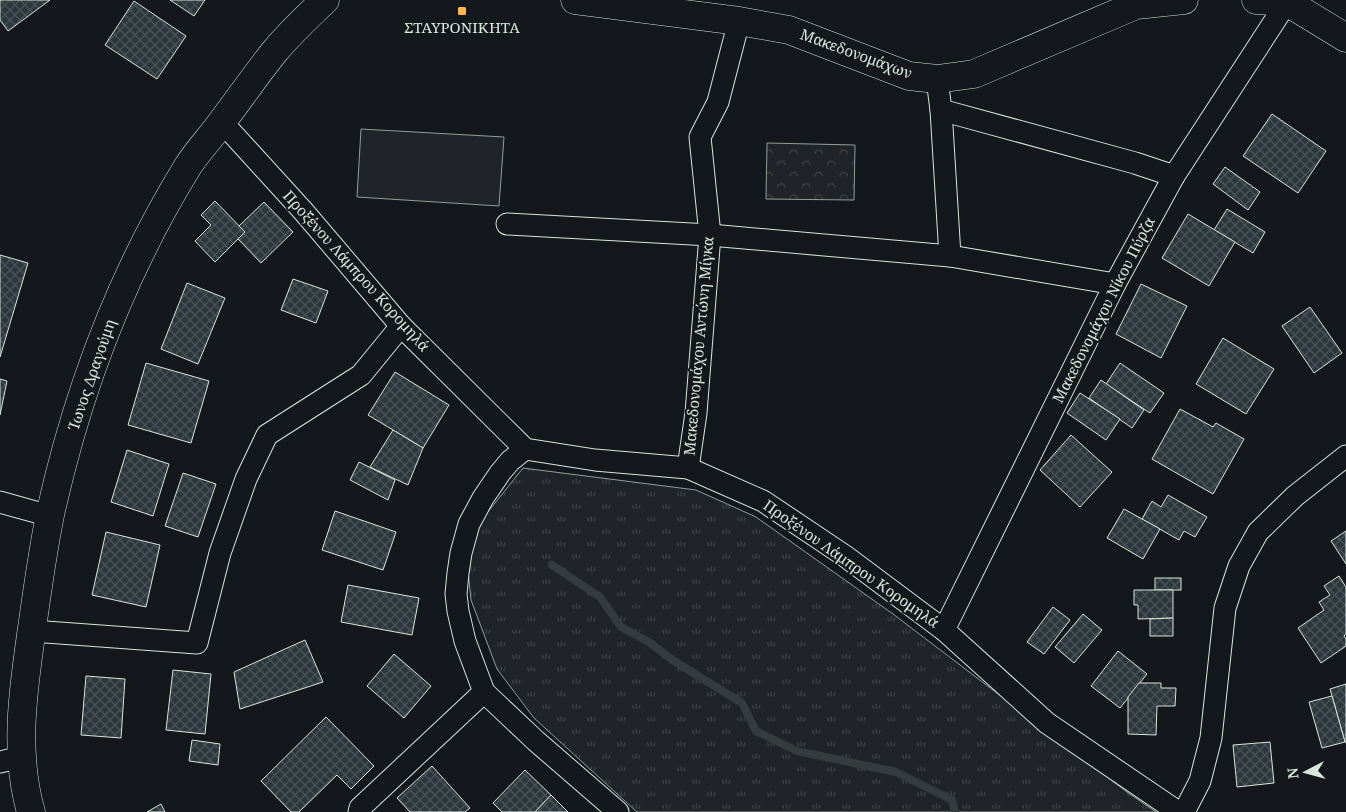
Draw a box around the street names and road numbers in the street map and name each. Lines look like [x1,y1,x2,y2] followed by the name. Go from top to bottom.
[798,24,915,83] street label: Μακεδονομάχων
[279,185,435,356] street label: Προξένου Λάμπρου Κορομηλά
[1047,213,1159,406] street label: Μακεδονομάχου Νίκου Πύρζα
[678,235,718,456] street label: Μακεδονομάχου Αντώνη Μίγκα
[62,316,119,434] street label: Ίωνος Δραγούμη
[760,495,944,632] street label: Προξένου Λάμπρου Κορομηλά

